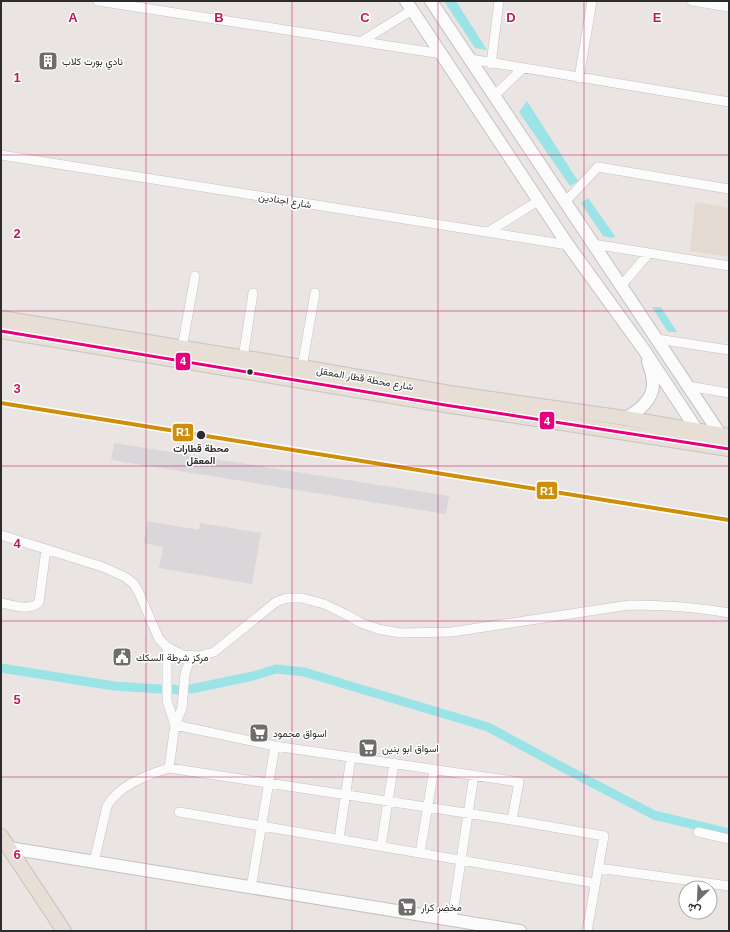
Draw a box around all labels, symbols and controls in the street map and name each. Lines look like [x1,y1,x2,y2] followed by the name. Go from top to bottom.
[68,10,78,25] text: A
[214,10,224,25] text: B
[360,10,370,25] text: C
[506,10,516,25] text: D
[653,10,662,25] text: E
[37,50,59,72] building icon: نادي بورت كلاب
[62,56,123,70] place label: نادي بورت كلاب
[13,70,21,85] text: 1
[258,191,312,211] street label: شارع اجنادين
[13,226,21,241] text: 2
[175,352,191,371] line badge: 4
[180,355,187,367] text: 4
[315,365,414,393] street label: شارع محطة قطار المعقل
[245,367,255,377] unlabelled marker
[13,381,21,396] text: 3
[539,411,555,430] line badge: 4
[544,415,551,427] text: 4
[172,423,194,442] line badge: R1
[176,426,190,438] text: R1
[195,429,207,441] marker: محطة قطارات المعقل
[173,443,229,467] place label: محطة قطارات المعقل
[536,481,558,500] line badge: R1
[540,485,554,497] text: R1
[13,536,21,551] text: 4
[111,646,133,668] public building icon: مركز شرطة السكك
[136,652,209,664] place label: مركز شرطة السكك
[13,692,21,707] text: 5
[248,722,270,744] supermarket icon: اسواق محمود
[273,728,327,740] place label: اسواق محمود
[357,737,379,759] supermarket icon: اسواق ابو بنين
[382,743,439,755] place label: اسواق ابو بنين
[13,847,21,862] text: 6
[678,880,718,920] north arrow
[396,896,418,918] supermarket icon: مخضر كرار
[685,900,703,917] text: ش
[420,902,462,914] place label: مخضر كرار

